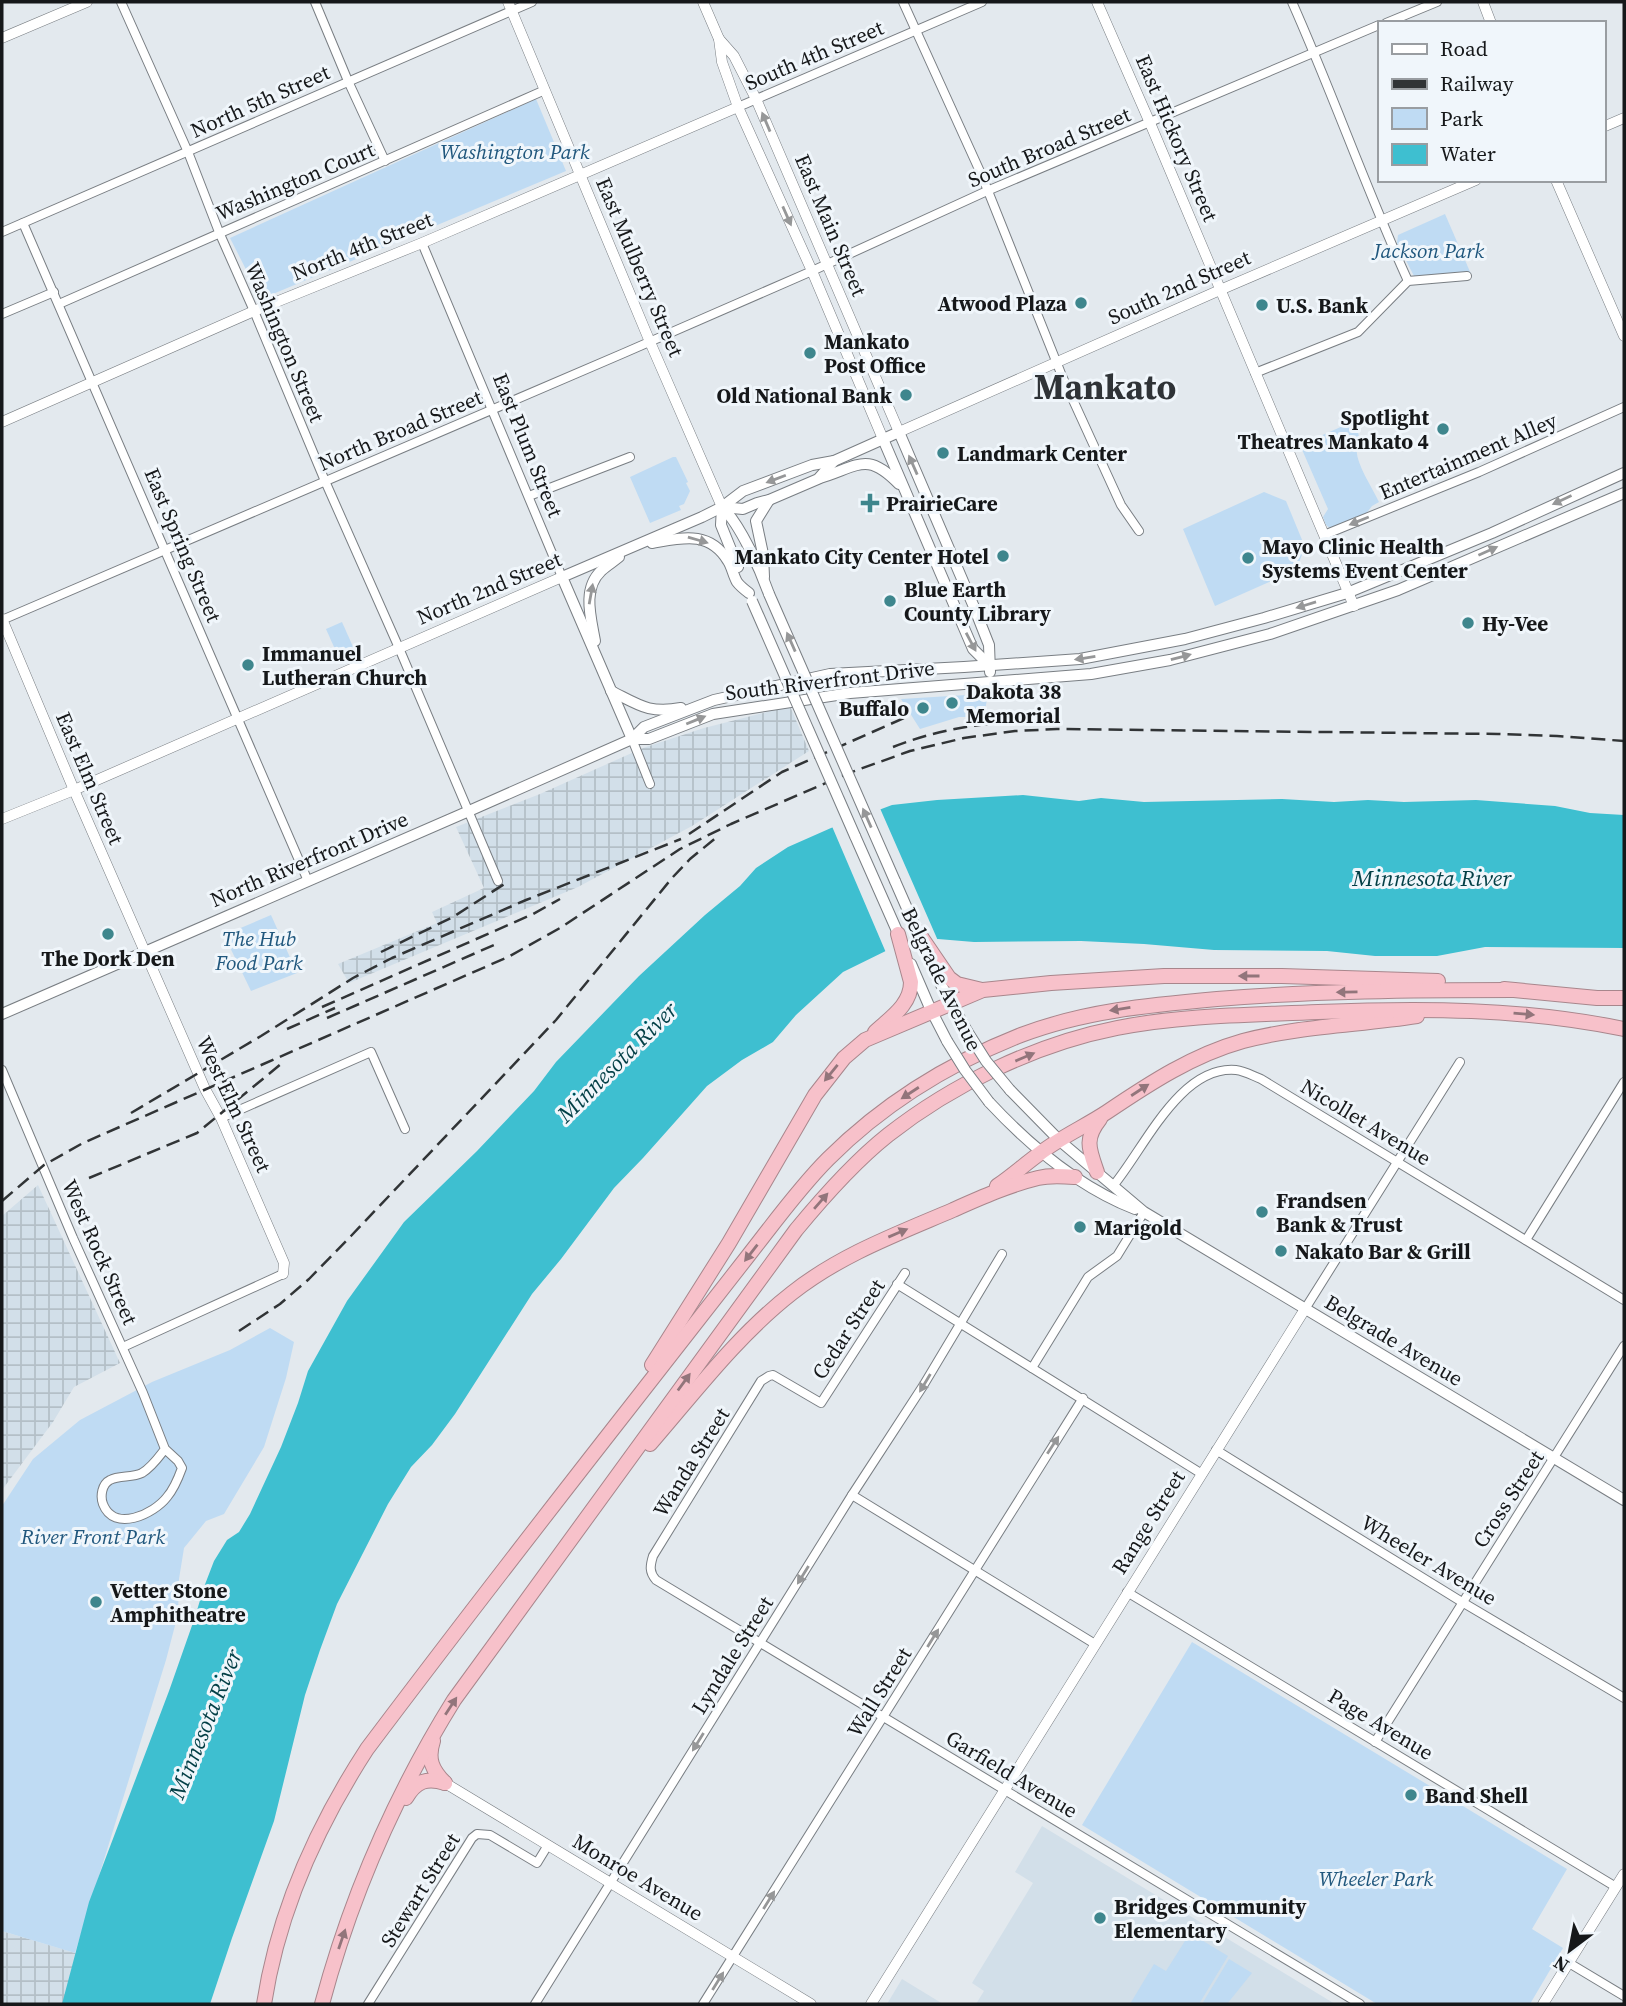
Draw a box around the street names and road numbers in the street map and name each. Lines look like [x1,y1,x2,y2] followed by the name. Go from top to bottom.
[740,13,888,97] street label: South 4th Street
[1129,50,1225,226] street label: East Hickory Street
[186,57,334,145] street label: North 5th Street
[963,100,1135,194] street label: South Broad Street
[211,134,379,228] street label: Washington Court
[788,150,874,301] street label: East Main Street
[589,173,691,361] street label: East Mulberry Street
[287,204,437,287] street label: North 4th Street
[1103,243,1255,331] street label: South 2nd Street
[238,258,332,427] street label: Washington Street
[486,369,570,521] street label: East Plum Street
[314,382,487,478] street label: North Broad Street
[1375,405,1561,507] street label: Entertainment Alley
[137,463,229,627] street label: East Spring Street
[412,544,566,632] street label: North 2nd Street
[724,653,936,707] street label: South Riverfront Drive
[49,707,131,849] street label: East Elm Street
[206,804,412,914] street label: North Riverfront Drive
[895,902,989,1056] street label: Belgrade Avenue
[190,1031,278,1177] street label: West Elm Street
[1295,1072,1437,1172] street label: Nicollet Avenue
[55,1175,145,1329] street label: West Rock Street
[805,1273,891,1385] street label: Cedar Street
[1319,1287,1469,1393] street label: Belgrade Avenue
[646,1402,736,1522] street label: Wanda Street
[1466,1444,1550,1553] street label: Cross Street
[1105,1464,1192,1580] street label: Range Street
[1356,1508,1502,1612] street label: Wheeler Avenue
[684,1590,780,1719] street label: Lyndale Street
[840,1641,918,1743] street label: Wall Street
[1323,1681,1439,1767] street label: Page Avenue
[941,1723,1083,1825] street label: Garfield Avenue
[373,1827,467,1953] street label: Stewart Street
[567,1827,709,1927] street label: Monroe Avenue

